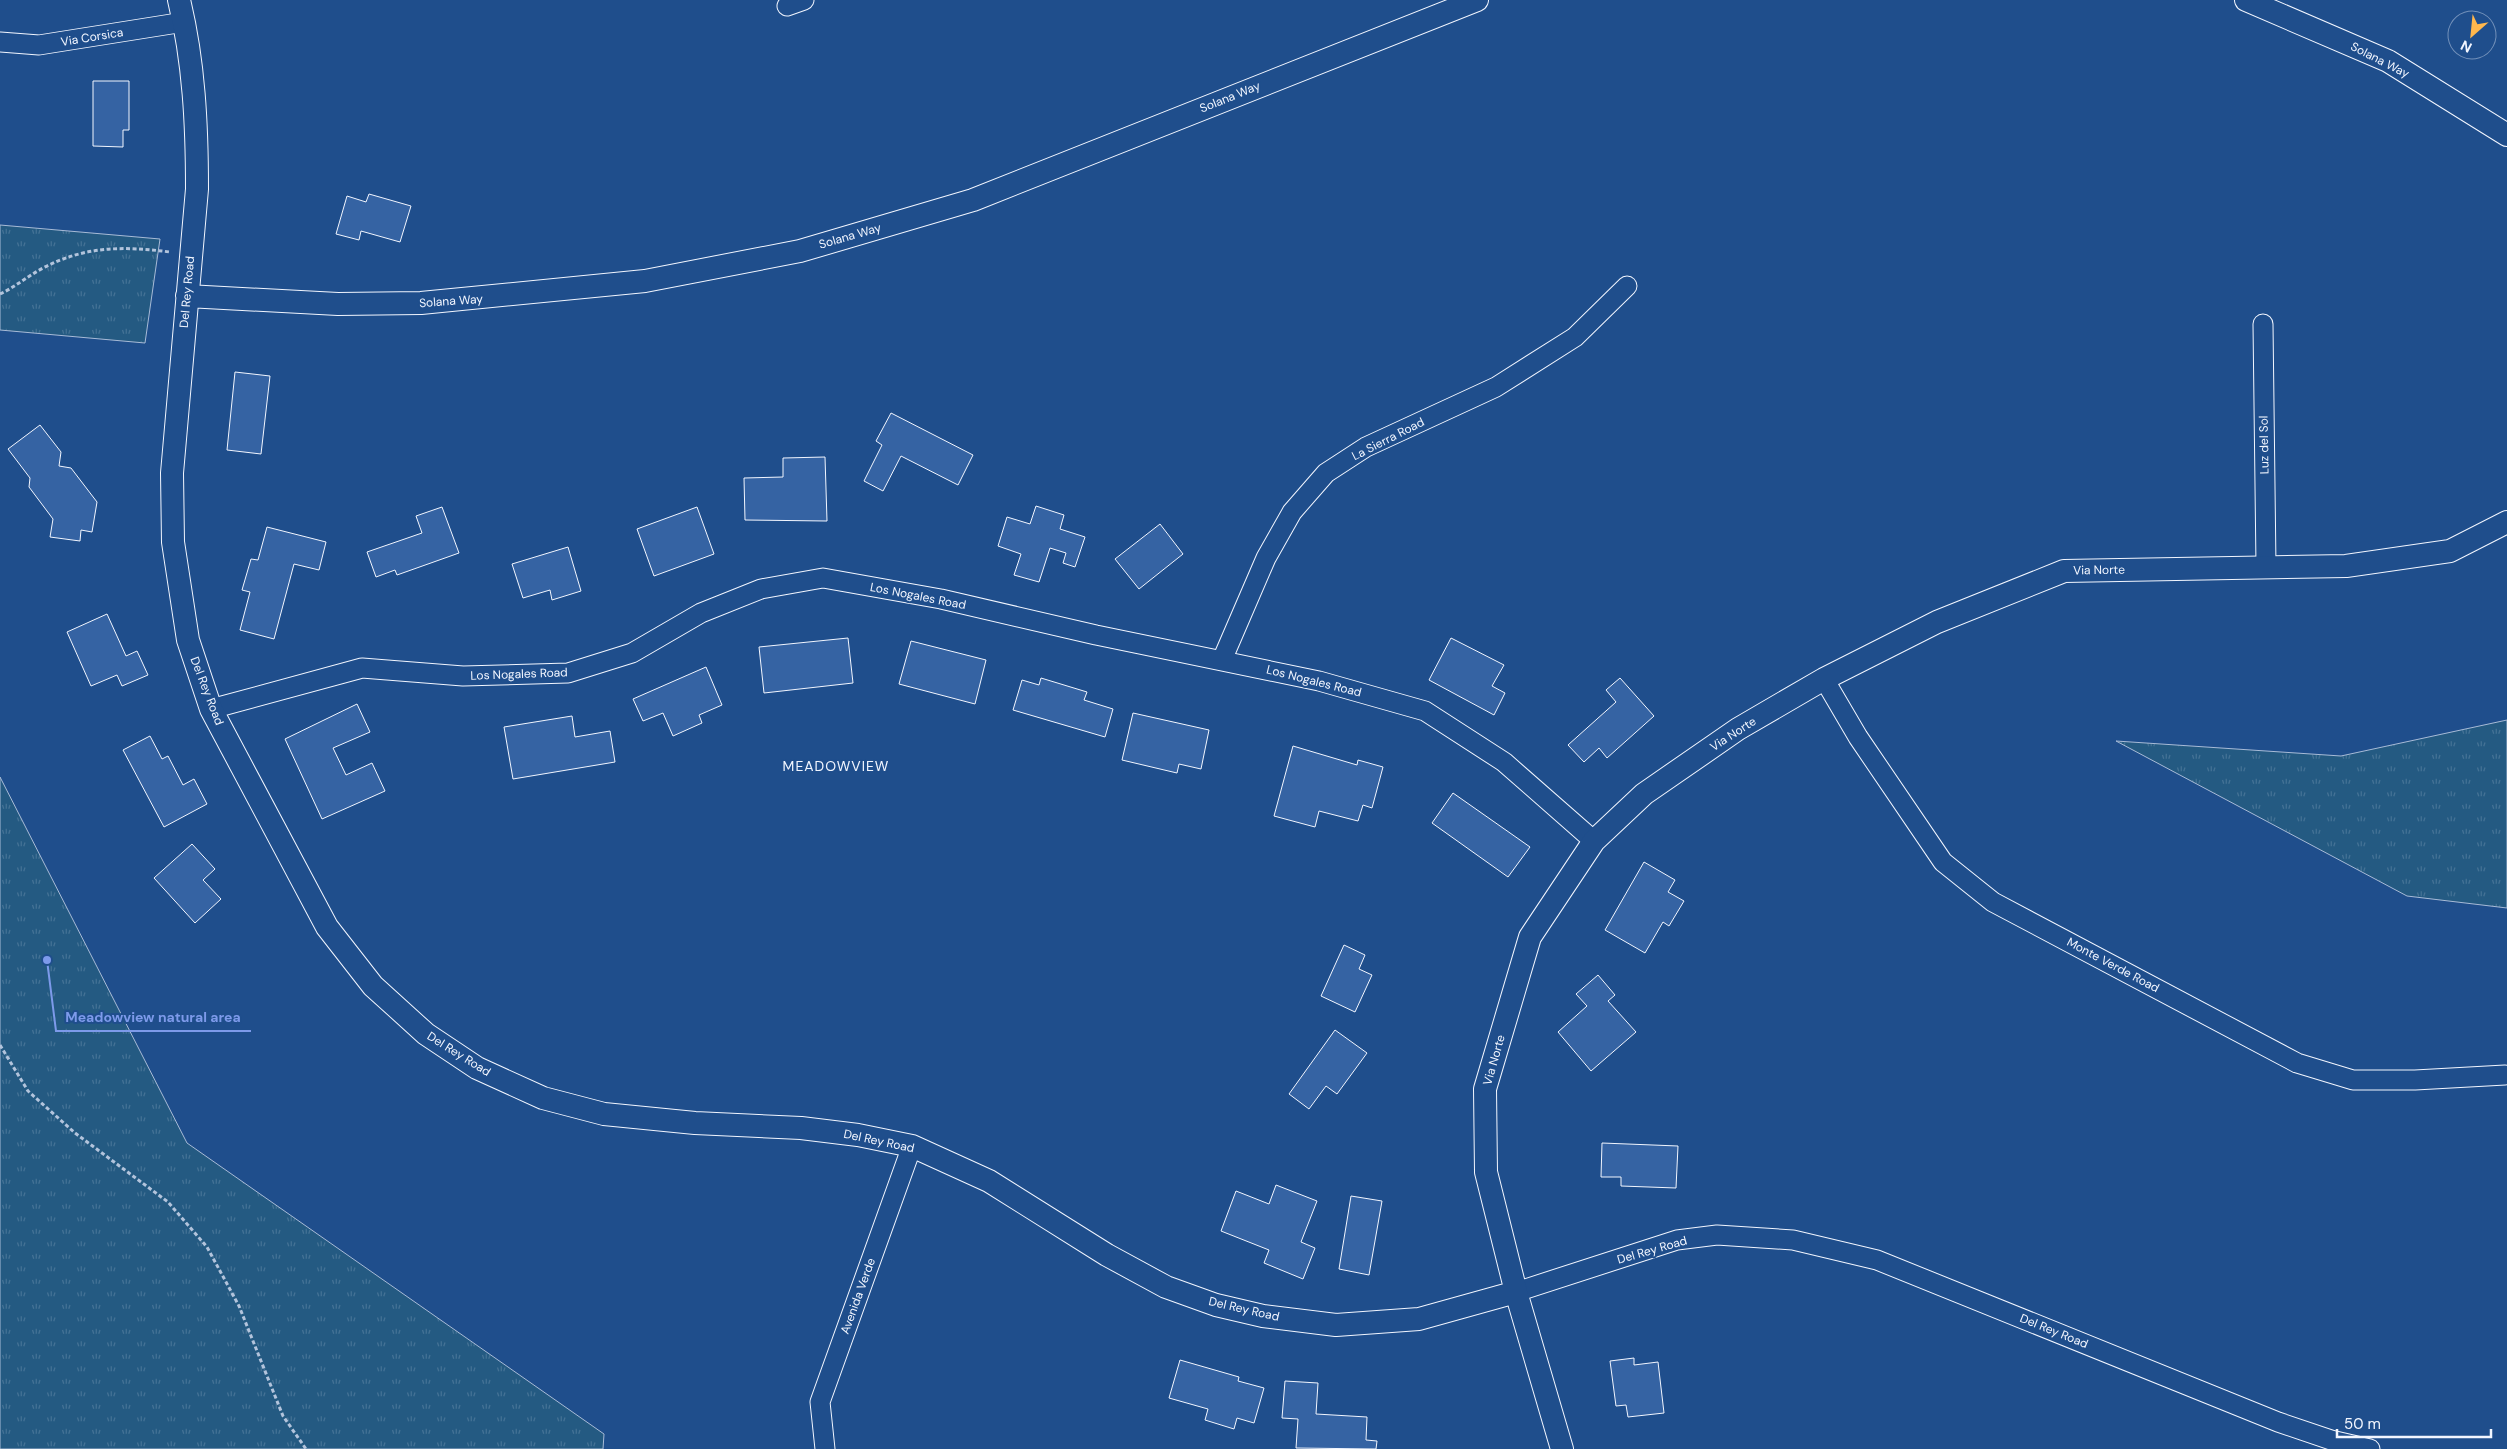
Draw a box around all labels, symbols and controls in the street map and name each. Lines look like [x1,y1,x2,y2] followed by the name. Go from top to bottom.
[2447,10,2497,60] north arrow
[60,24,124,50] street label: Via Corsica
[2457,36,2475,57] text: N
[2348,38,2412,82] street label: Solana Way
[1197,77,1263,116] street label: Solana Way
[817,219,883,253] street label: Solana Way
[176,255,198,329] street label: Del Rey Road
[419,291,484,311] street label: Solana Way
[1349,414,1427,464] street label: La Sierra Road
[2255,415,2273,475] street label: Luz del Sol
[2073,562,2125,578] street label: Via Norte
[869,579,967,613] street label: Los Nogales Road
[187,654,227,728] street label: Del Rey Road
[1265,661,1363,701] street label: Los Nogales Road
[470,664,568,684] street label: Los Nogales Road
[1707,713,1759,755] street label: Via Norte
[783,757,889,775] district label: MEADOWVIEW
[2064,934,2162,996] street label: Monte Verde Road
[56,1002,251,1031] callout: Meadowview natural area
[65,1008,241,1026] text: Meadowview natural area
[424,1028,494,1080] street label: Del Rey Road
[1479,1033,1509,1087] street label: Via Norte
[842,1126,916,1156] street label: Del Rey Road
[1615,1232,1689,1268] street label: Del Rey Road
[837,1256,879,1336] street label: Avenida Verde
[1207,1293,1281,1325] street label: Del Rey Road
[2018,1310,2090,1352] street label: Del Rey Road
[2337,1406,2491,1438] scale bar
[2344,1414,2381,1434] text: 50 m

